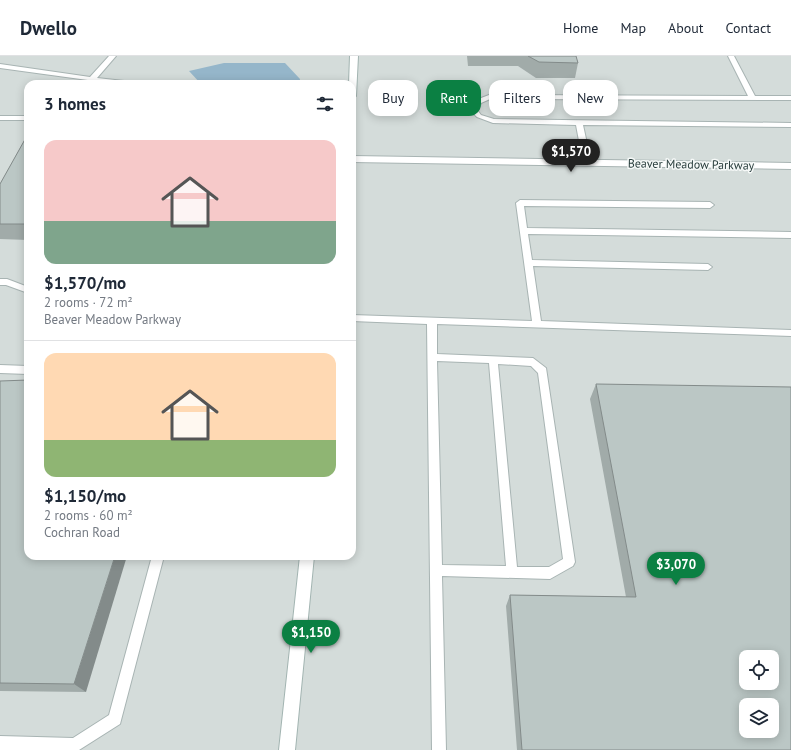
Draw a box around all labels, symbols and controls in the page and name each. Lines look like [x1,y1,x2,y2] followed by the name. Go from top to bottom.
[20,16,77,40] text: Dwello
[563,19,598,37] text: Home
[620,19,646,37] text: Map
[668,19,704,37] text: About
[726,19,771,37] text: Contact
[368,80,418,116] chip: Buy
[426,80,481,116] chip: Rent
[489,80,555,116] chip: Filters
[563,80,618,116] chip: New
[44,93,106,115] text: 3 homes
[314,93,336,115] icon: filters
[538,139,604,173] pin: $1,570
[551,143,591,160] text: $1,570
[628,155,755,173] street label: Beaver Meadow Parkway
[154,166,226,238] icon: home
[44,272,126,294] text: $1,570/mo
[44,294,133,311] text: 2 rooms · 72 m²
[44,311,181,328] text: Beaver Meadow Parkway
[154,379,226,451] icon: home
[44,485,126,507] text: $1,150/mo
[44,507,133,524] text: 2 rooms · 60 m²
[44,524,120,541] text: Cochran Road
[643,552,709,586] pin: $3,070
[656,556,696,573] text: $3,070
[278,620,344,654] pin: $1,150
[291,624,331,641] text: $1,150
[739,650,779,738] map controls
[739,650,779,690] button: locate
[739,698,779,738] button: layers

